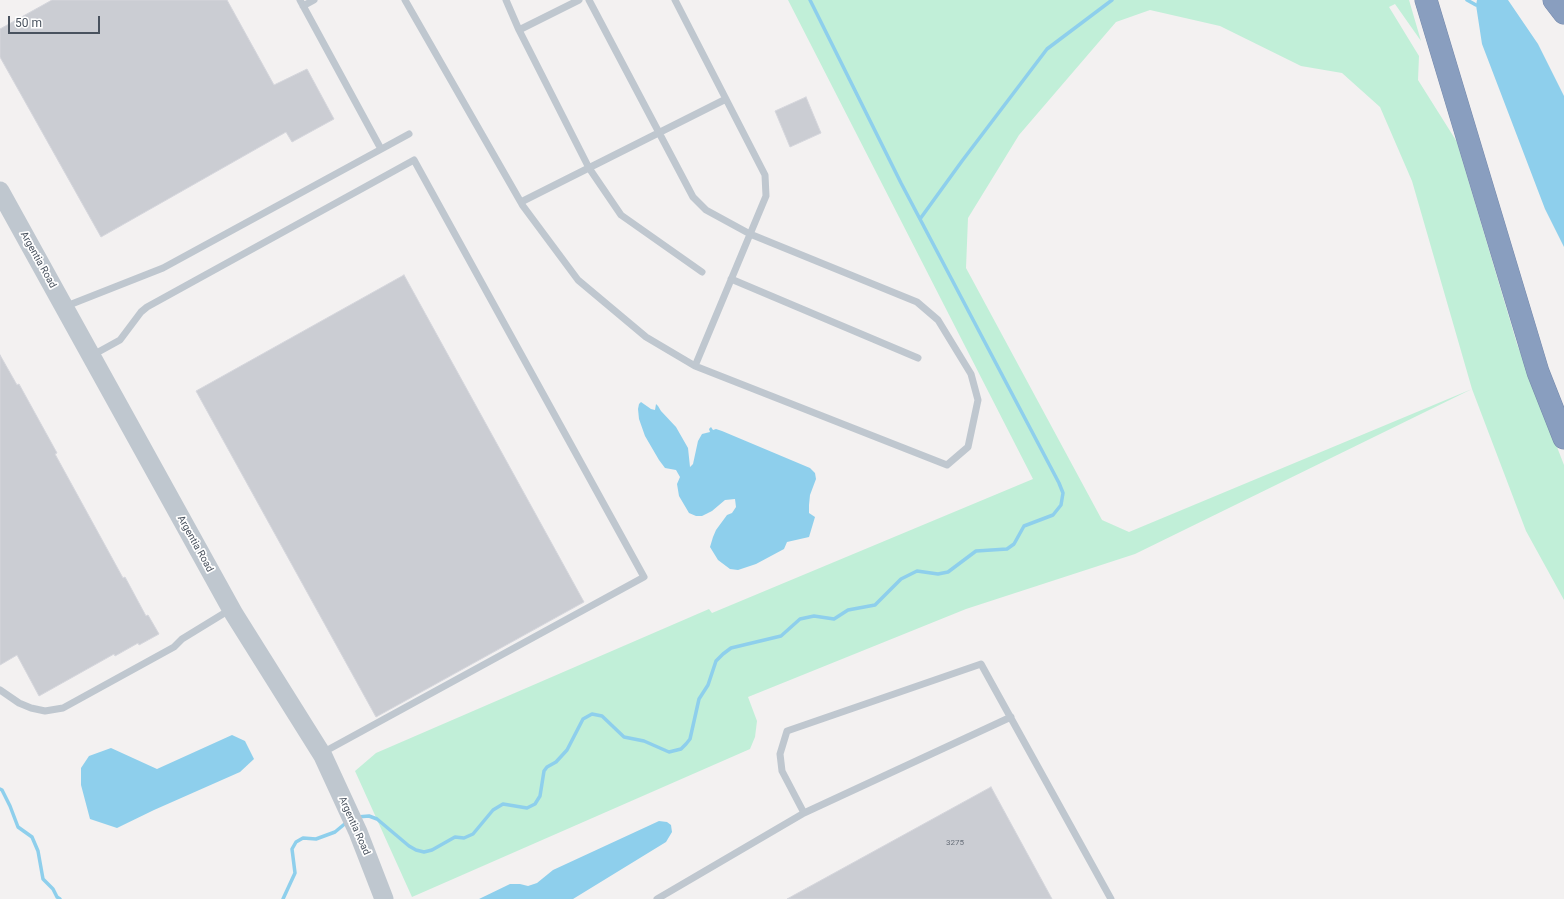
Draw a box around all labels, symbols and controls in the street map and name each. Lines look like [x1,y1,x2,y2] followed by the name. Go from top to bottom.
[10,8,102,34] scale bar
[15,16,42,30] text: 50 m
[18,230,58,290] street label: Argentia Road
[175,514,215,574] street label: Argentia Road
[336,795,372,857] street label: Argentia Road
[946,838,964,848] house number: 3275

